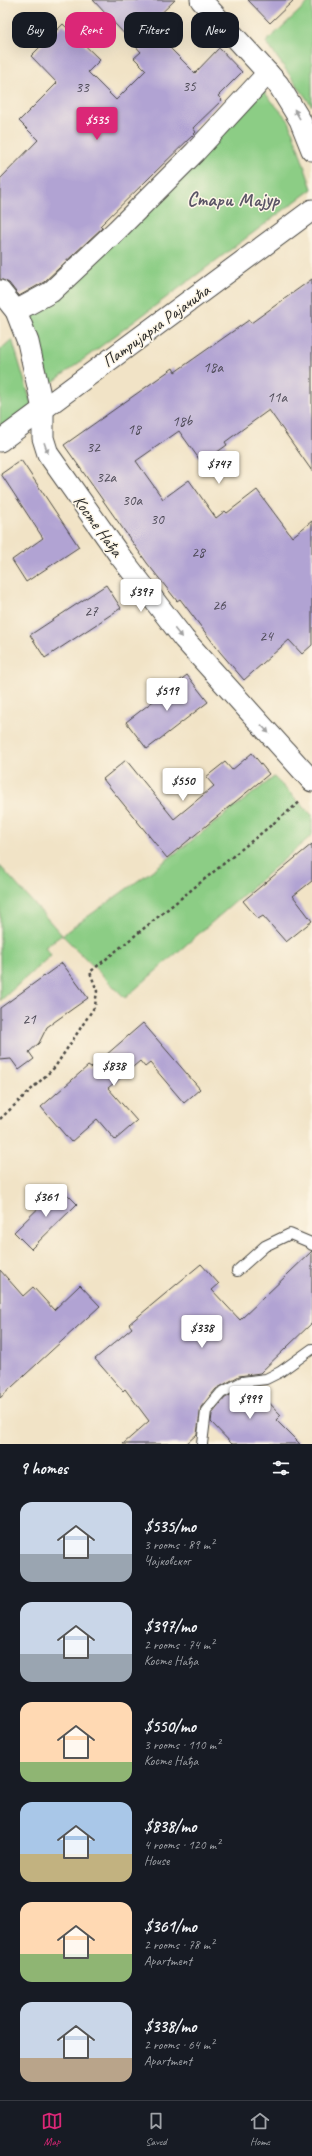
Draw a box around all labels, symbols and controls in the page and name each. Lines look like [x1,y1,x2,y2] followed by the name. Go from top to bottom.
[12,12,57,48] chip: Buy
[65,12,116,48] chip: Rent
[124,12,183,48] chip: Filters
[191,12,239,48] chip: New
[182,77,197,96] house number: 35
[75,78,90,97] house number: 33
[73,107,121,141] pin: $535
[293,108,300,120] one-way arrow
[86,112,108,128] text: $535
[187,188,281,212] district label: Стари Мајур
[98,279,215,372] street label: Патријарха Рајачића
[203,358,224,377] house number: 18a
[267,388,288,407] house number: 11a
[172,412,193,431] house number: 18b
[127,420,142,439] house number: 18
[86,438,101,457] house number: 32
[43,442,49,454] one-way arrow
[195,451,243,485] pin: $747
[207,456,231,472] text: $747
[96,468,117,487] house number: 32a
[69,491,128,562] street label: Косте Нађа
[122,491,143,510] house number: 30a
[150,510,165,529] house number: 30
[191,543,206,562] house number: 28
[117,579,165,613] pin: $397
[129,584,153,600] text: $397
[212,596,227,615] house number: 26
[84,602,99,621] house number: 27
[174,627,183,638] one-way arrow
[259,627,274,646] house number: 24
[143,678,191,712] pin: $519
[155,683,179,699] text: $519
[260,724,270,734] one-way arrow
[159,768,207,802] pin: $550
[172,773,194,789] text: $550
[22,1010,37,1029] house number: 21
[90,1053,138,1087] pin: $838
[102,1058,126,1074] text: $838
[22,1184,70,1218] pin: $361
[34,1189,58,1205] text: $361
[178,1315,226,1349] pin: $338
[190,1320,214,1336] text: $338
[226,1386,274,1420] pin: $999
[239,1391,261,1407] text: $999
[270,1457,292,1479] icon: filters
[20,1458,68,1479] text: 9 homes
[144,1516,196,1537] text: $535/mo
[52,1518,100,1566] icon: home
[144,1537,214,1553] text: 3 rooms · 89 m²
[144,1553,190,1569] text: Чајковског
[144,1616,196,1637] text: $397/mo
[52,1618,100,1666] icon: home
[144,1637,214,1653] text: 2 rooms · 74 m²
[144,1653,198,1669] text: Косте Нађа
[144,1716,196,1737] text: $550/mo
[52,1718,100,1766] icon: home
[144,1737,220,1753] text: 3 rooms · 110 m²
[144,1753,198,1769] text: Косте Нађа
[144,1816,196,1837] text: $838/mo
[52,1818,100,1866] icon: home
[144,1837,220,1853] text: 4 rooms · 120 m²
[144,1853,169,1869] text: House
[144,1916,197,1937] text: $361/mo
[52,1918,100,1966] icon: home
[144,1937,214,1953] text: 2 rooms · 78 m²
[144,1953,192,1969] text: Apartment
[144,2016,196,2037] text: $338/mo
[52,2018,100,2066] icon: home
[144,2037,214,2053] text: 2 rooms · 64 m²
[144,2053,192,2069] text: Apartment
[41,2110,63,2148] tab: Map
[145,2110,167,2148] tab: Saved
[249,2110,271,2148] tab: Home

